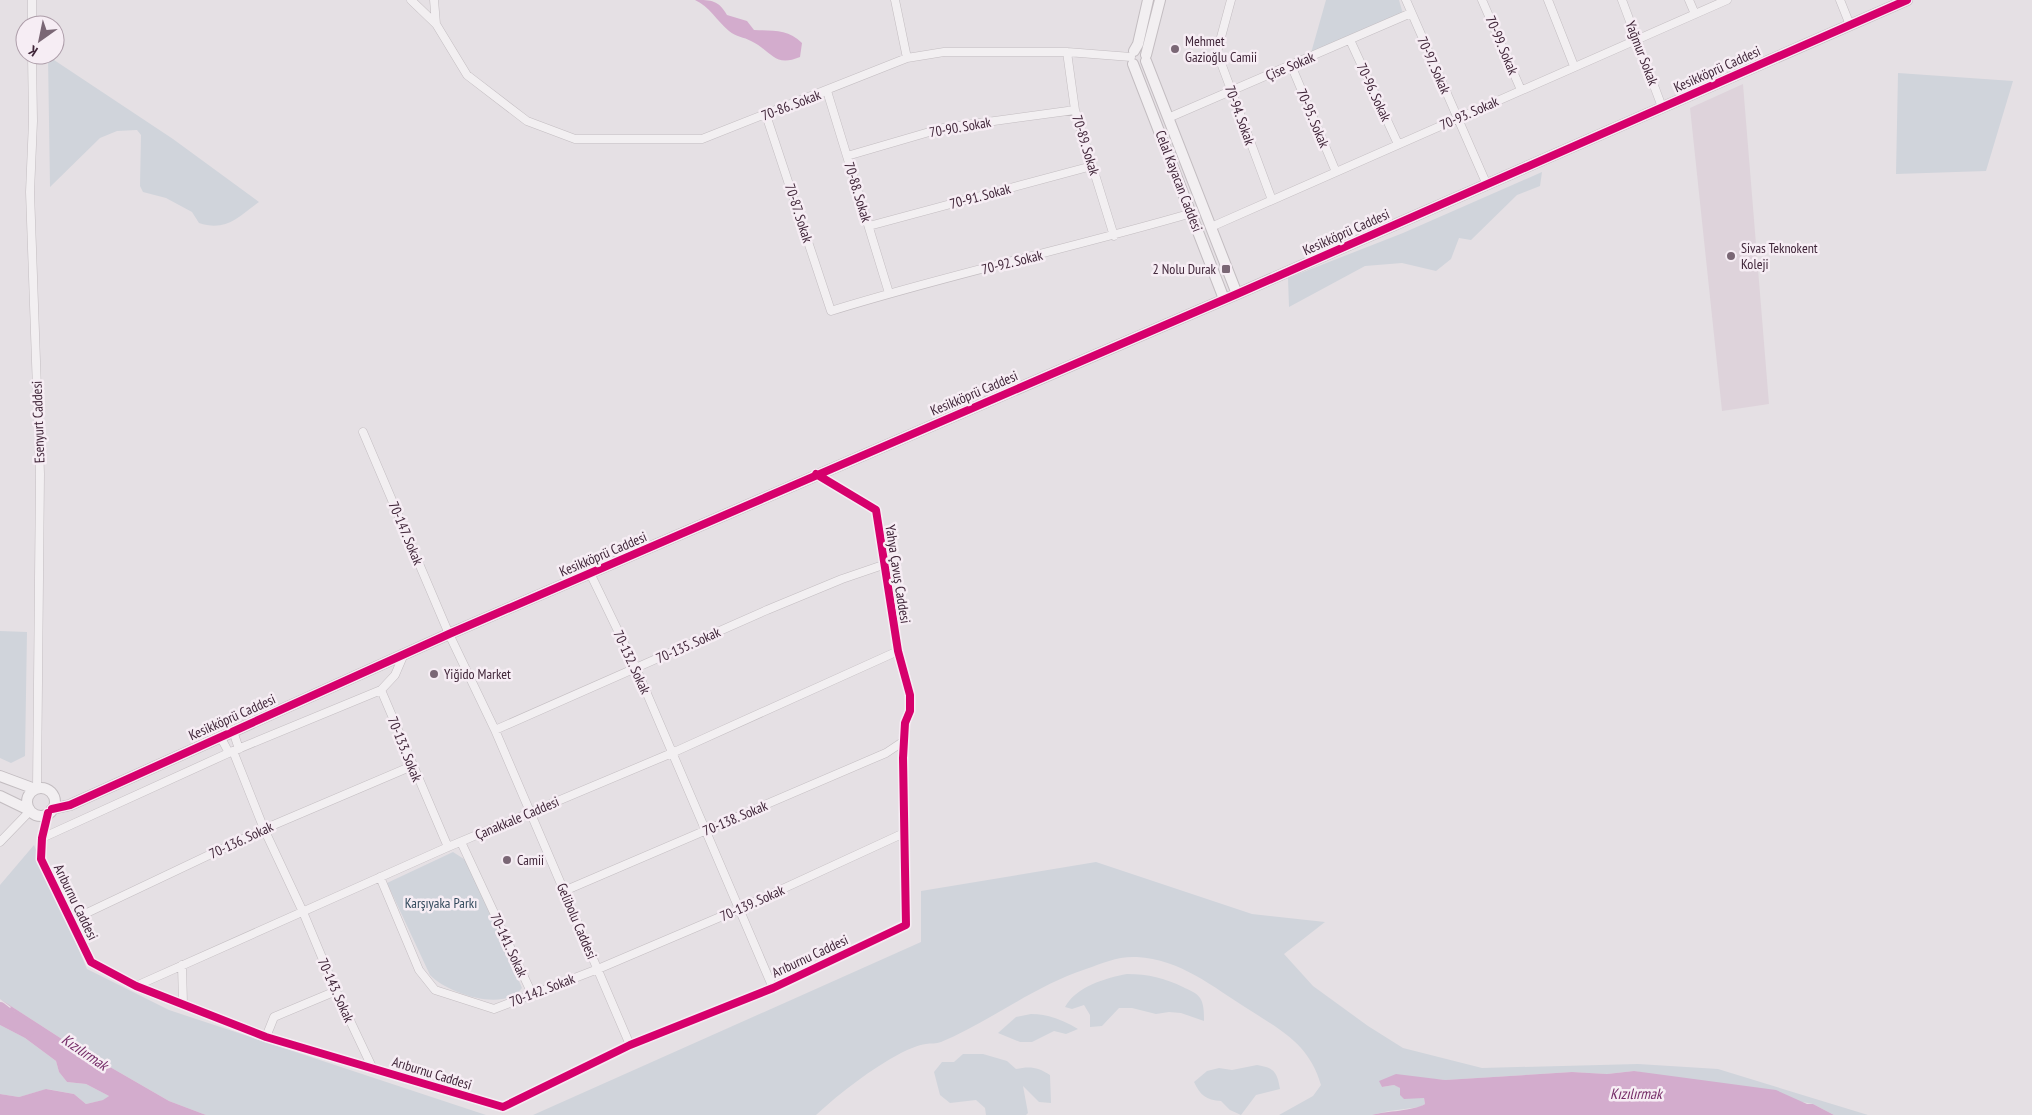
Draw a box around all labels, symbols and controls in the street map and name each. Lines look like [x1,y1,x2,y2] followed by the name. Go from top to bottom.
[1482,13,1523,78] street label: 70-99. Sokak
[15,15,65,65] north arrow
[1621,18,1663,88] street label: Yağmur Sokak
[1185,32,1257,66] place label: Mehmet Gazioğlu Camii
[1413,33,1455,97] street label: 70-97. Sokak
[24,41,41,60] text: K
[1671,42,1763,96] street label: Kesikköprü Caddesi
[1169,43,1181,55] marker: Mehmet Gazioğlu Camii
[1263,47,1318,84] street label: Çise Sokak
[1353,60,1396,125] street label: 70-96. Sokak
[1221,83,1259,148] street label: 70-94. Sokak
[759,85,824,125] street label: 70-86. Sokak
[1293,86,1334,151] street label: 70-95. Sokak
[1437,92,1502,134] street label: 70-93. Sokak
[928,113,993,141] street label: 70-90. Sokak
[1068,113,1104,178] street label: 70-89. Sokak
[1151,128,1207,234] street label: Celal Kayacan Caddesi
[840,160,876,225] street label: 70-88. Sokak
[948,179,1013,213] street label: 70-91. Sokak
[781,181,817,245] street label: 70-87. Sokak
[1300,205,1392,259] street label: Kesikköprü Caddesi
[1741,239,1818,273] place label: Sivas Teknokent Koleji
[980,246,1045,278] street label: 70-92. Sokak
[1725,250,1737,262] marker: Sivas Teknokent Koleji
[1153,260,1217,278] place label: 2 Nolu Durak
[1220,263,1232,275] marker: 2 Nolu Durak
[928,367,1020,419] street label: Kesikköprü Caddesi
[28,380,48,464] street label: Esenyurt Caddesi
[385,498,428,568] street label: 70-147. Sokak
[881,523,915,625] street label: Yahya Çavuş Caddesi
[557,528,649,580] street label: Kesikköprü Caddesi
[653,623,724,667] street label: 70-135. Sokak
[609,627,655,697] street label: 70-132. Sokak
[444,665,511,683] place label: Yiğido Market
[428,668,440,680] marker: Yiğido Market
[186,690,278,744] street label: Kesikköprü Caddesi
[384,714,426,785] street label: 70-133. Sokak
[472,792,562,844] street label: Çanakkale Caddesi
[700,796,771,840] street label: 70-138. Sokak
[206,817,276,863] street label: 70-136. Sokak
[517,851,544,869] place label: Camii
[501,854,513,866] marker: Camii
[50,861,102,943] street label: Arıburnu Caddesi
[553,880,601,962] street label: Gelibolu Caddesi
[717,881,788,925] street label: 70-139. Sokak
[405,894,477,912] park label: Karşıyaka Parkı
[486,910,532,980] street label: 70-141. Sokak
[769,930,851,982] street label: Arıburnu Caddesi
[314,955,358,1026] street label: 70-143. Sokak
[507,969,578,1011] street label: 70-142. Sokak
[58,1030,114,1076] water label: Kızılırmak
[390,1052,474,1094] street label: Arıburnu Caddesi
[1610,1084,1664,1103] water label: Kızılırmak

